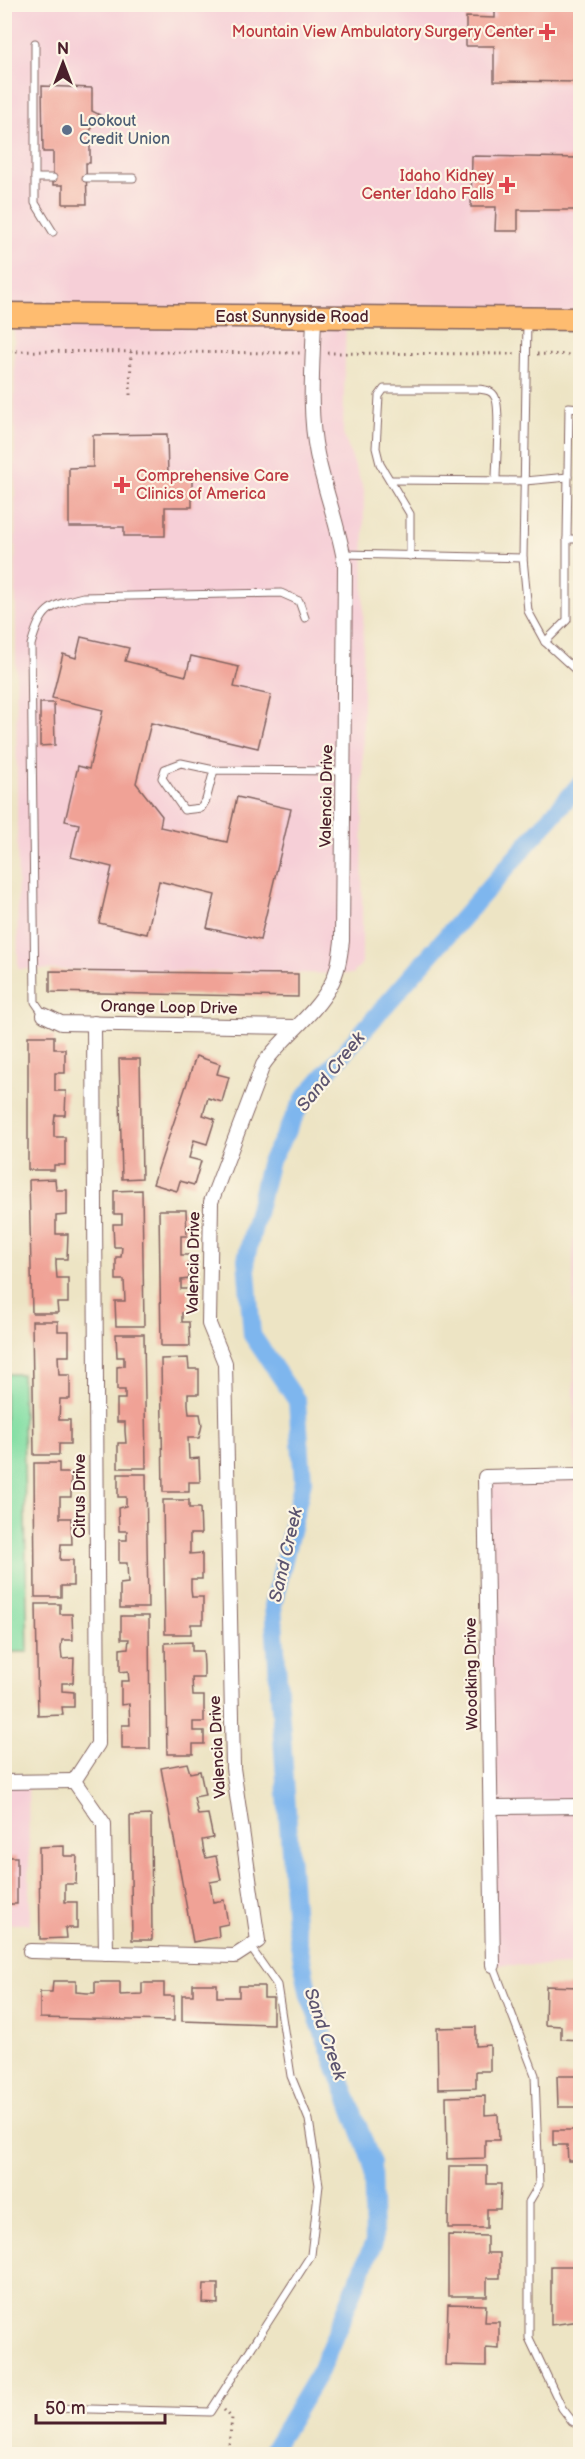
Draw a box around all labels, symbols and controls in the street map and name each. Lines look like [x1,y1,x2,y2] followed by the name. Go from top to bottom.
[232,23,534,42] place label: Mountain View Ambulatory Surgery Center
[538,23,556,41] marker: Mountain View Ambulatory Surgery Center
[33,33,93,93] north arrow
[57,40,69,59] text: N
[79,112,170,149] place label: Lookout Credit Union
[60,123,74,137] marker: Lookout Credit Union
[361,167,495,204] place label: Idaho Kidney Center Idaho Falls
[498,176,516,194] marker: Idaho Kidney Center Idaho Falls
[215,308,369,327] street label: East Sunnyside Road
[136,467,290,504] place label: Comprehensive Care Clinics of America
[113,476,131,494] marker: Comprehensive Care Clinics of America
[317,744,337,848] street label: Valencia Drive
[100,997,238,1019] street label: Orange Loop Drive
[293,1027,370,1116] water label: Sand Creek
[184,1211,204,1315] street label: Valencia Drive
[71,1453,90,1538] street label: Citrus Drive
[265,1505,307,1604] water label: Sand Creek
[462,1617,482,1731] street label: Woodking Drive
[206,1695,230,1799] street label: Valencia Drive
[299,1985,351,2084] water label: Sand Creek
[36,2387,165,2425] scale bar
[45,2398,86,2419] text: 50 m

